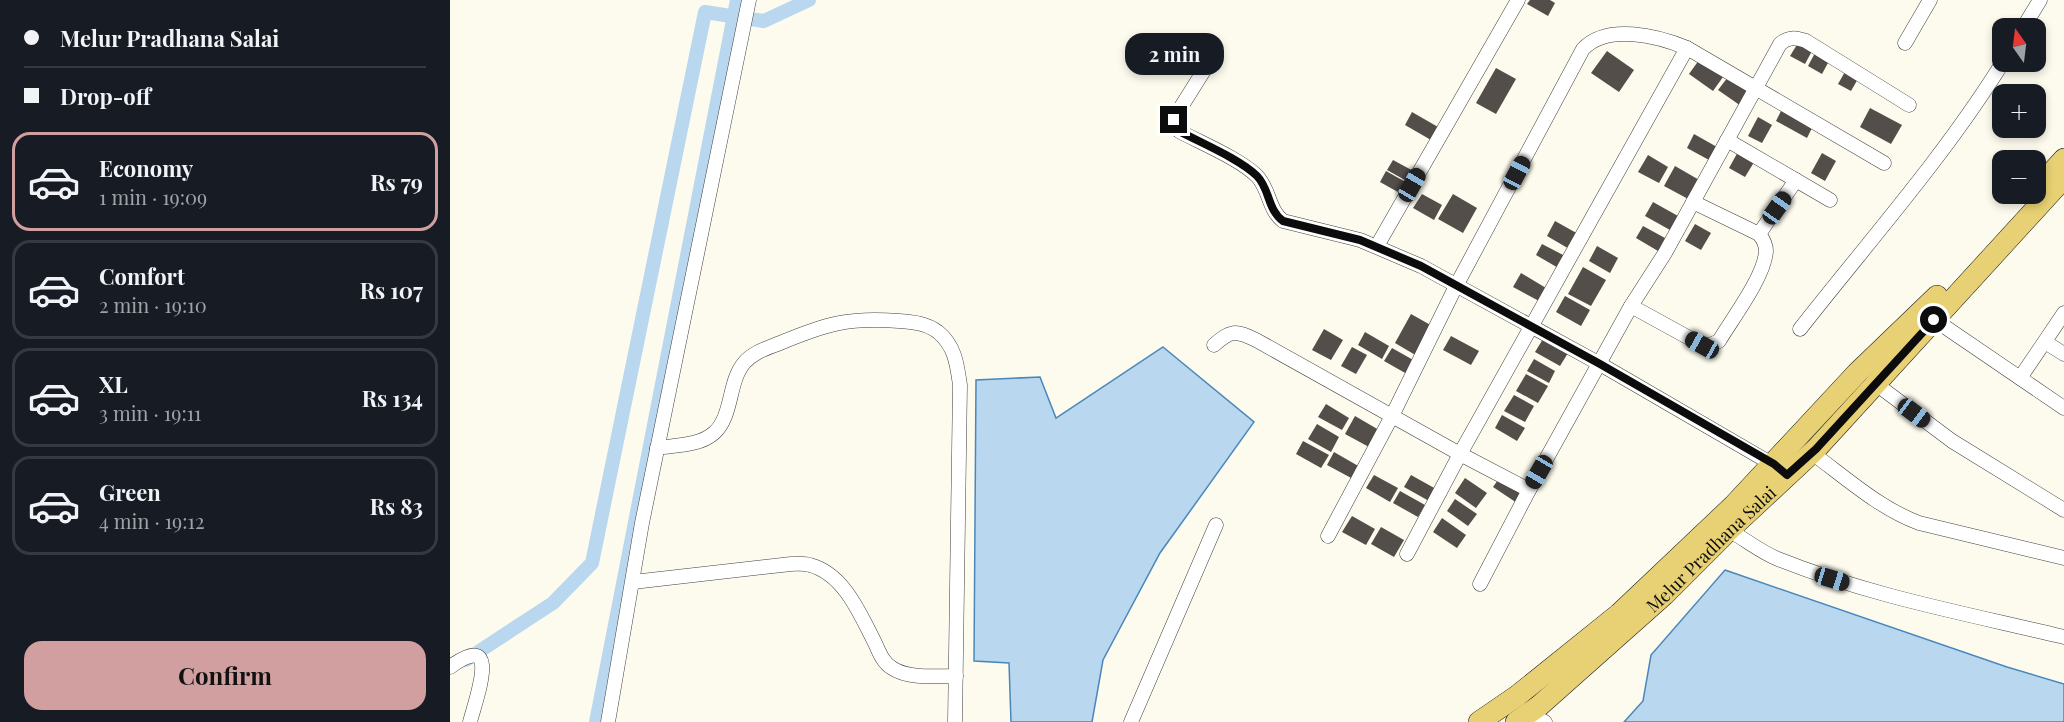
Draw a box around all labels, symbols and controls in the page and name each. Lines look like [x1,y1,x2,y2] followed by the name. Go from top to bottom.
[1992,18,2046,72] north arrow
[1992,18,2046,204] map controls
[60,23,279,53] text: Melur Pradhana Salai
[1124,33,1224,75] callout: 2 min
[1149,40,1200,67] text: 2 min
[60,81,151,111] text: Drop-off
[1992,84,2046,138] button: +
[1160,106,1187,133] route end
[1992,150,2046,204] button: −
[99,153,193,183] text: Economy
[1501,153,1533,193] car
[27,155,81,209] icon: car
[1395,165,1429,205] car
[370,167,423,197] text: Rs 79
[99,183,207,210] text: 1 min · 19:09
[1759,188,1795,228] car
[99,261,185,291] text: Comfort
[27,263,81,317] icon: car
[360,275,423,305] text: Rs 107
[99,291,207,318] text: 2 min · 19:10
[1920,306,1947,333] route start
[1682,328,1722,362] car
[99,369,128,399] text: XL
[27,371,81,425] icon: car
[362,383,423,413] text: Rs 134
[1894,395,1934,431] car
[99,399,202,426] text: 3 min · 19:11
[1522,452,1556,492] car
[99,477,161,507] text: Green
[27,479,81,533] icon: car
[1641,480,1781,617] street label: Melur Pradhana Salai
[370,491,423,521] text: Rs 83
[99,507,205,534] text: 4 min · 19:12
[1812,565,1852,593] car
[24,641,426,710] button: Confirm

